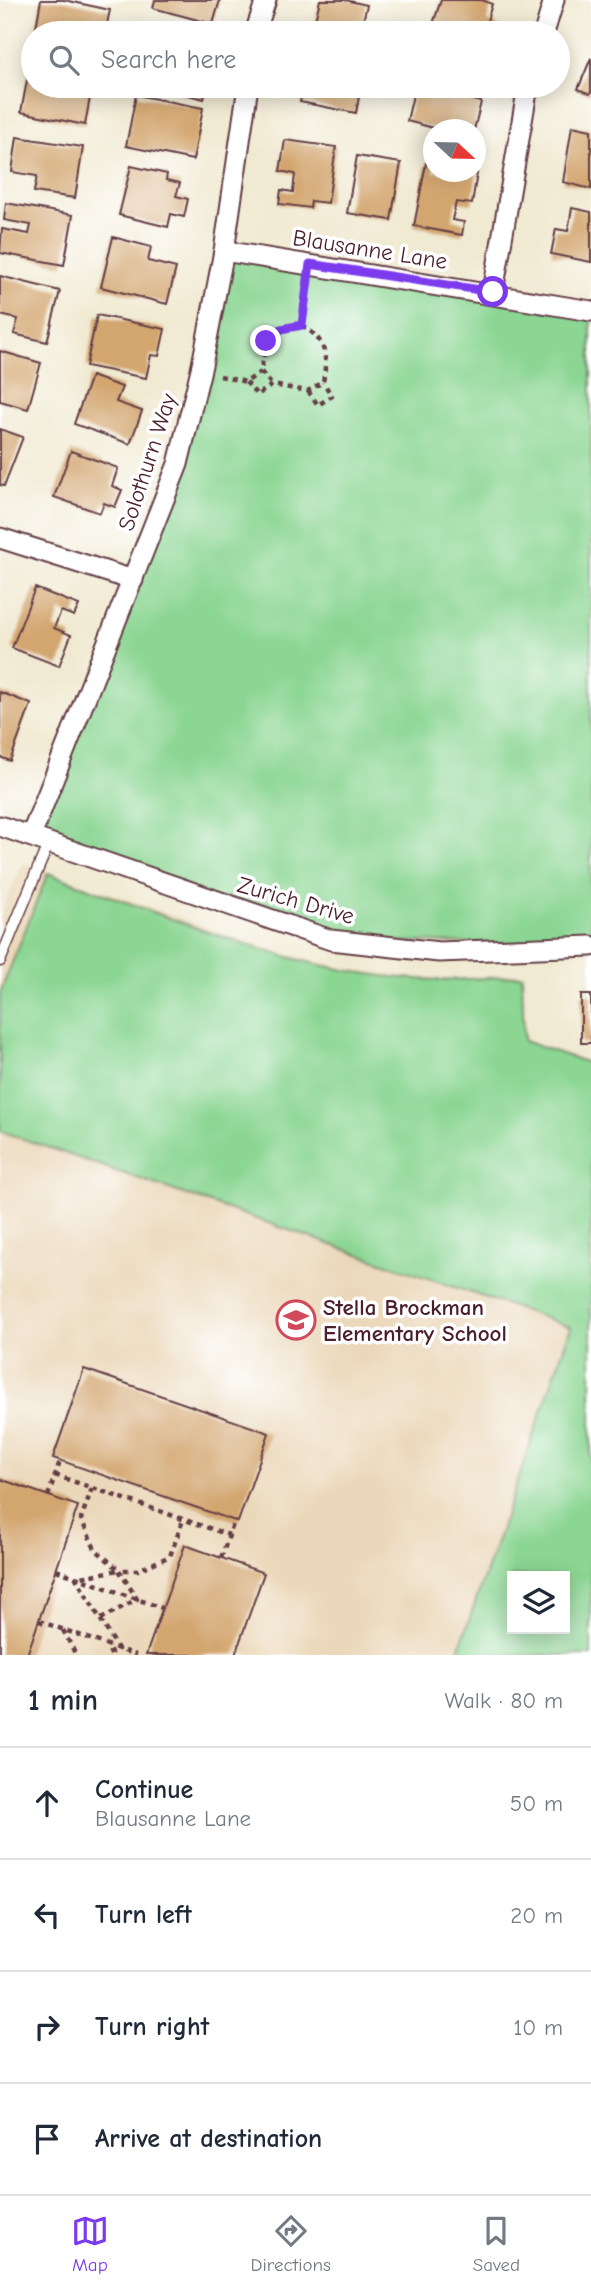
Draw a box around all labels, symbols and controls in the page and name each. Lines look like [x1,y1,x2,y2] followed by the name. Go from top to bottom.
[21,21,570,98] search box
[45,41,83,79] icon: search
[101,45,236,75] text: Search here
[423,119,486,182] north arrow
[291,224,449,275] street label: Blausanne Lane
[477,276,508,307] route start
[250,325,281,356] route end
[113,390,183,534] street label: Solothurn Way
[234,871,357,930] street label: Zurich Drive
[323,1294,507,1347] place label: Stella Brockman Elementary School
[275,1299,317,1341] school or university icon: Stella Brockman Elementary School
[507,1571,570,1634] map controls
[507,1571,570,1634] button: layers
[28,1683,98,1718] text: 1 min
[445,1687,563,1714] text: Walk · 80 m
[95,1775,193,1805] text: Continue
[28,1784,66,1822] icon: ahead
[510,1790,563,1817] text: 50 m
[95,1805,251,1832] text: Blausanne Lane
[28,1896,66,1934] icon: left
[95,1900,192,1930] text: Turn left
[510,1902,563,1929] text: 20 m
[28,2008,66,2046] icon: right
[95,2012,209,2042] text: Turn right
[513,2014,563,2041] text: 10 m
[28,2120,66,2158] icon: arrive
[95,2124,322,2154] text: Arrive at destination
[71,2212,109,2276] tab: Map
[251,2212,331,2276] tab: Directions
[473,2212,520,2276] tab: Saved

